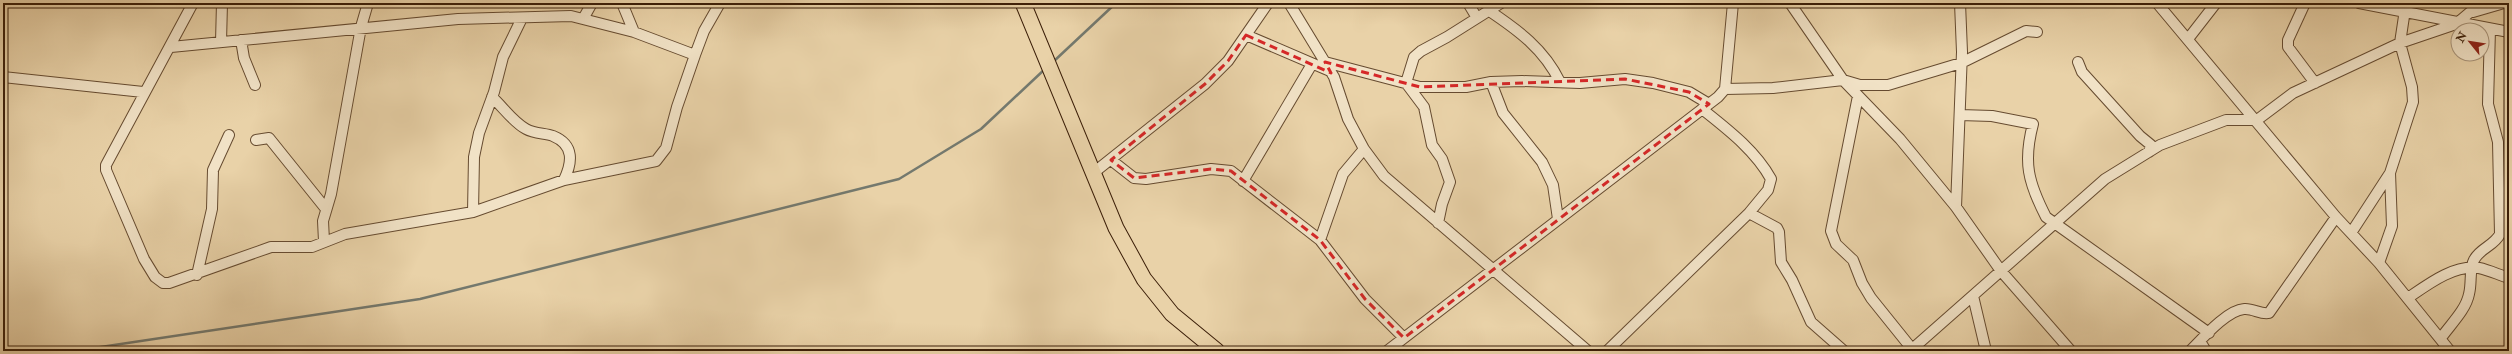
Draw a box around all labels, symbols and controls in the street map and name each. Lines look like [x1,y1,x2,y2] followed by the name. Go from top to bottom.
[2450,22,2490,62] north arrow
[2453,29,2470,46] text: N

